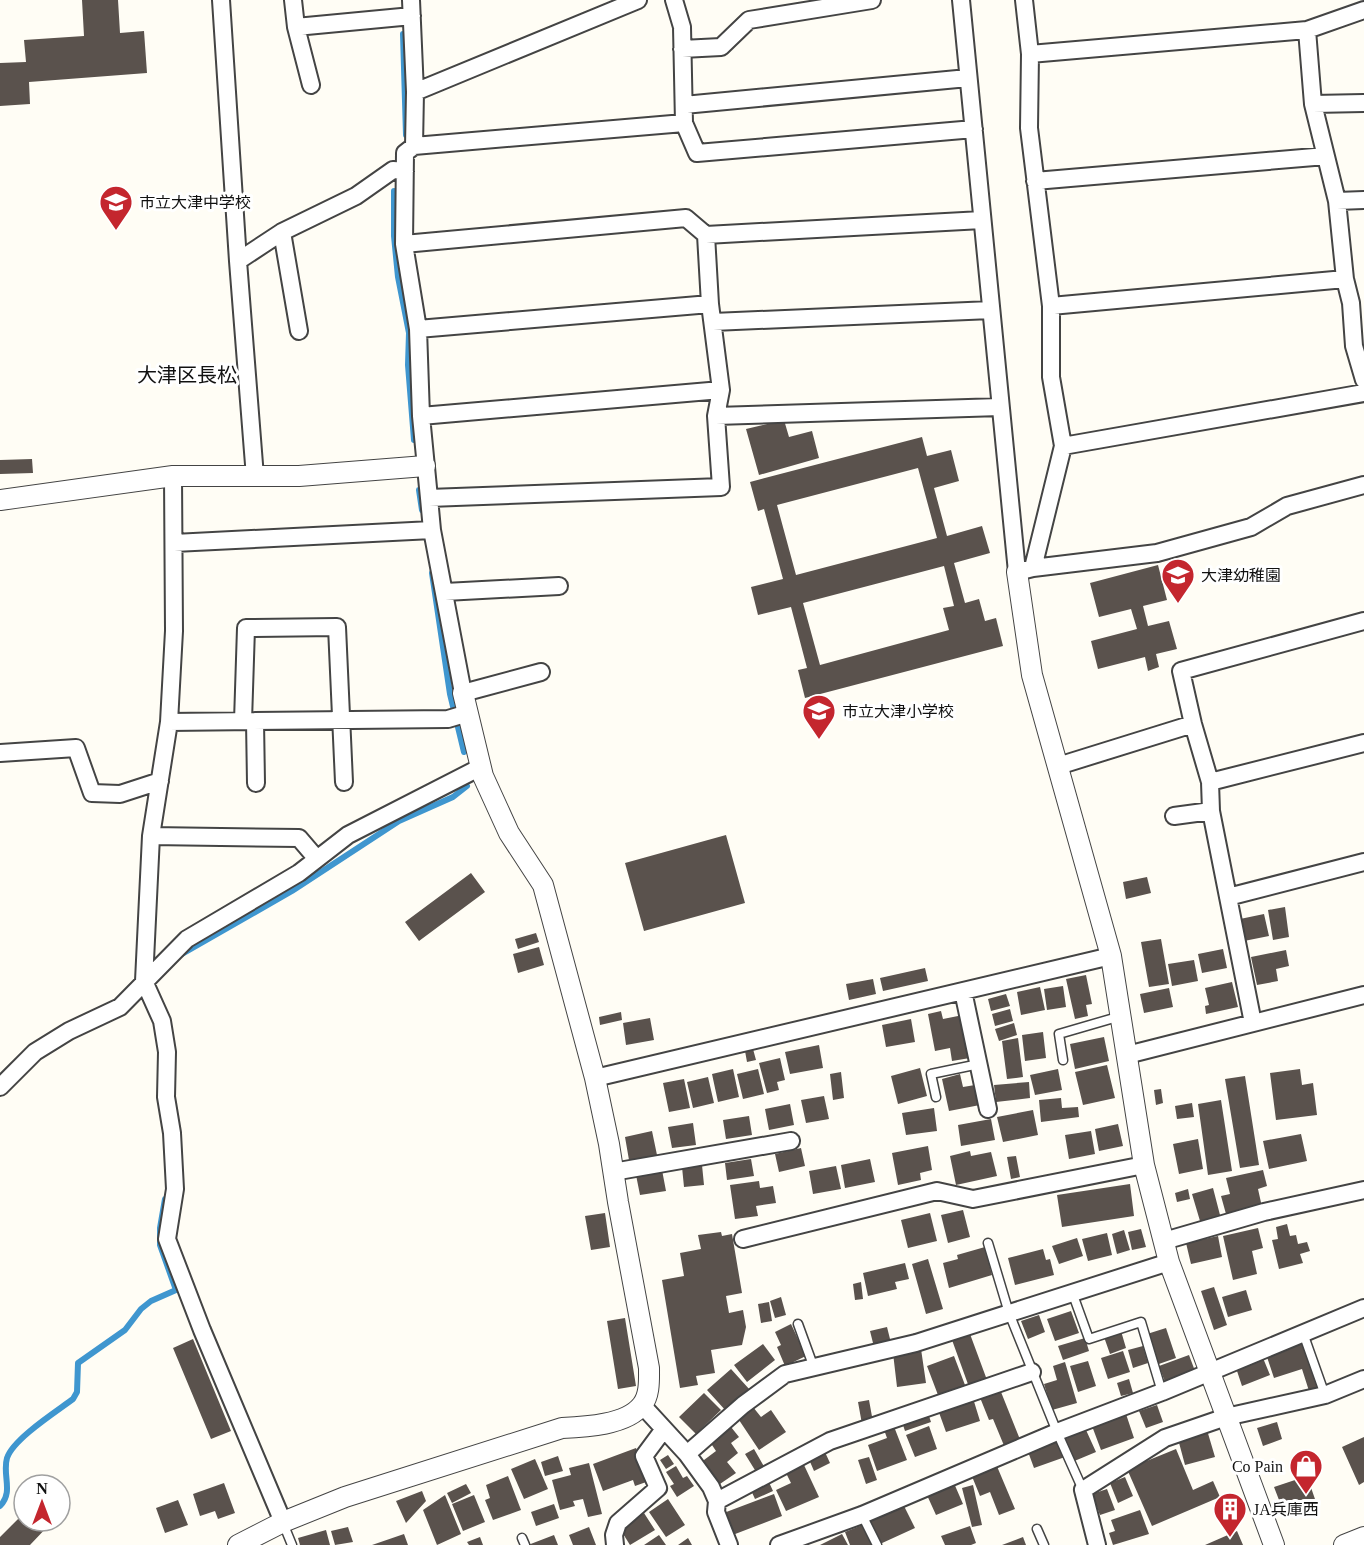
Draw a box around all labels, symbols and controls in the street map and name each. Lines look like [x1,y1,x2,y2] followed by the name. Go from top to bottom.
[98,184,134,231] school or university icon: 市立大津中学校
[139,194,251,211] place label: 市立大津中学校
[137,364,237,386] district label: 大津区長松
[1160,557,1196,604] school or university icon: 大津幼稚園
[1201,567,1281,584] place label: 大津幼稚園
[801,693,837,740] school or university icon: 市立大津小学校
[842,703,954,720] place label: 市立大津小学校
[1288,1448,1324,1495] shop icon: Co Pain
[1232,1458,1283,1475] place label: Co Pain
[12,1473,72,1533] north arrow
[36,1480,48,1497] text: N
[1212,1491,1248,1538] building icon: JA兵庫西
[1253,1501,1319,1518] place label: JA兵庫西

